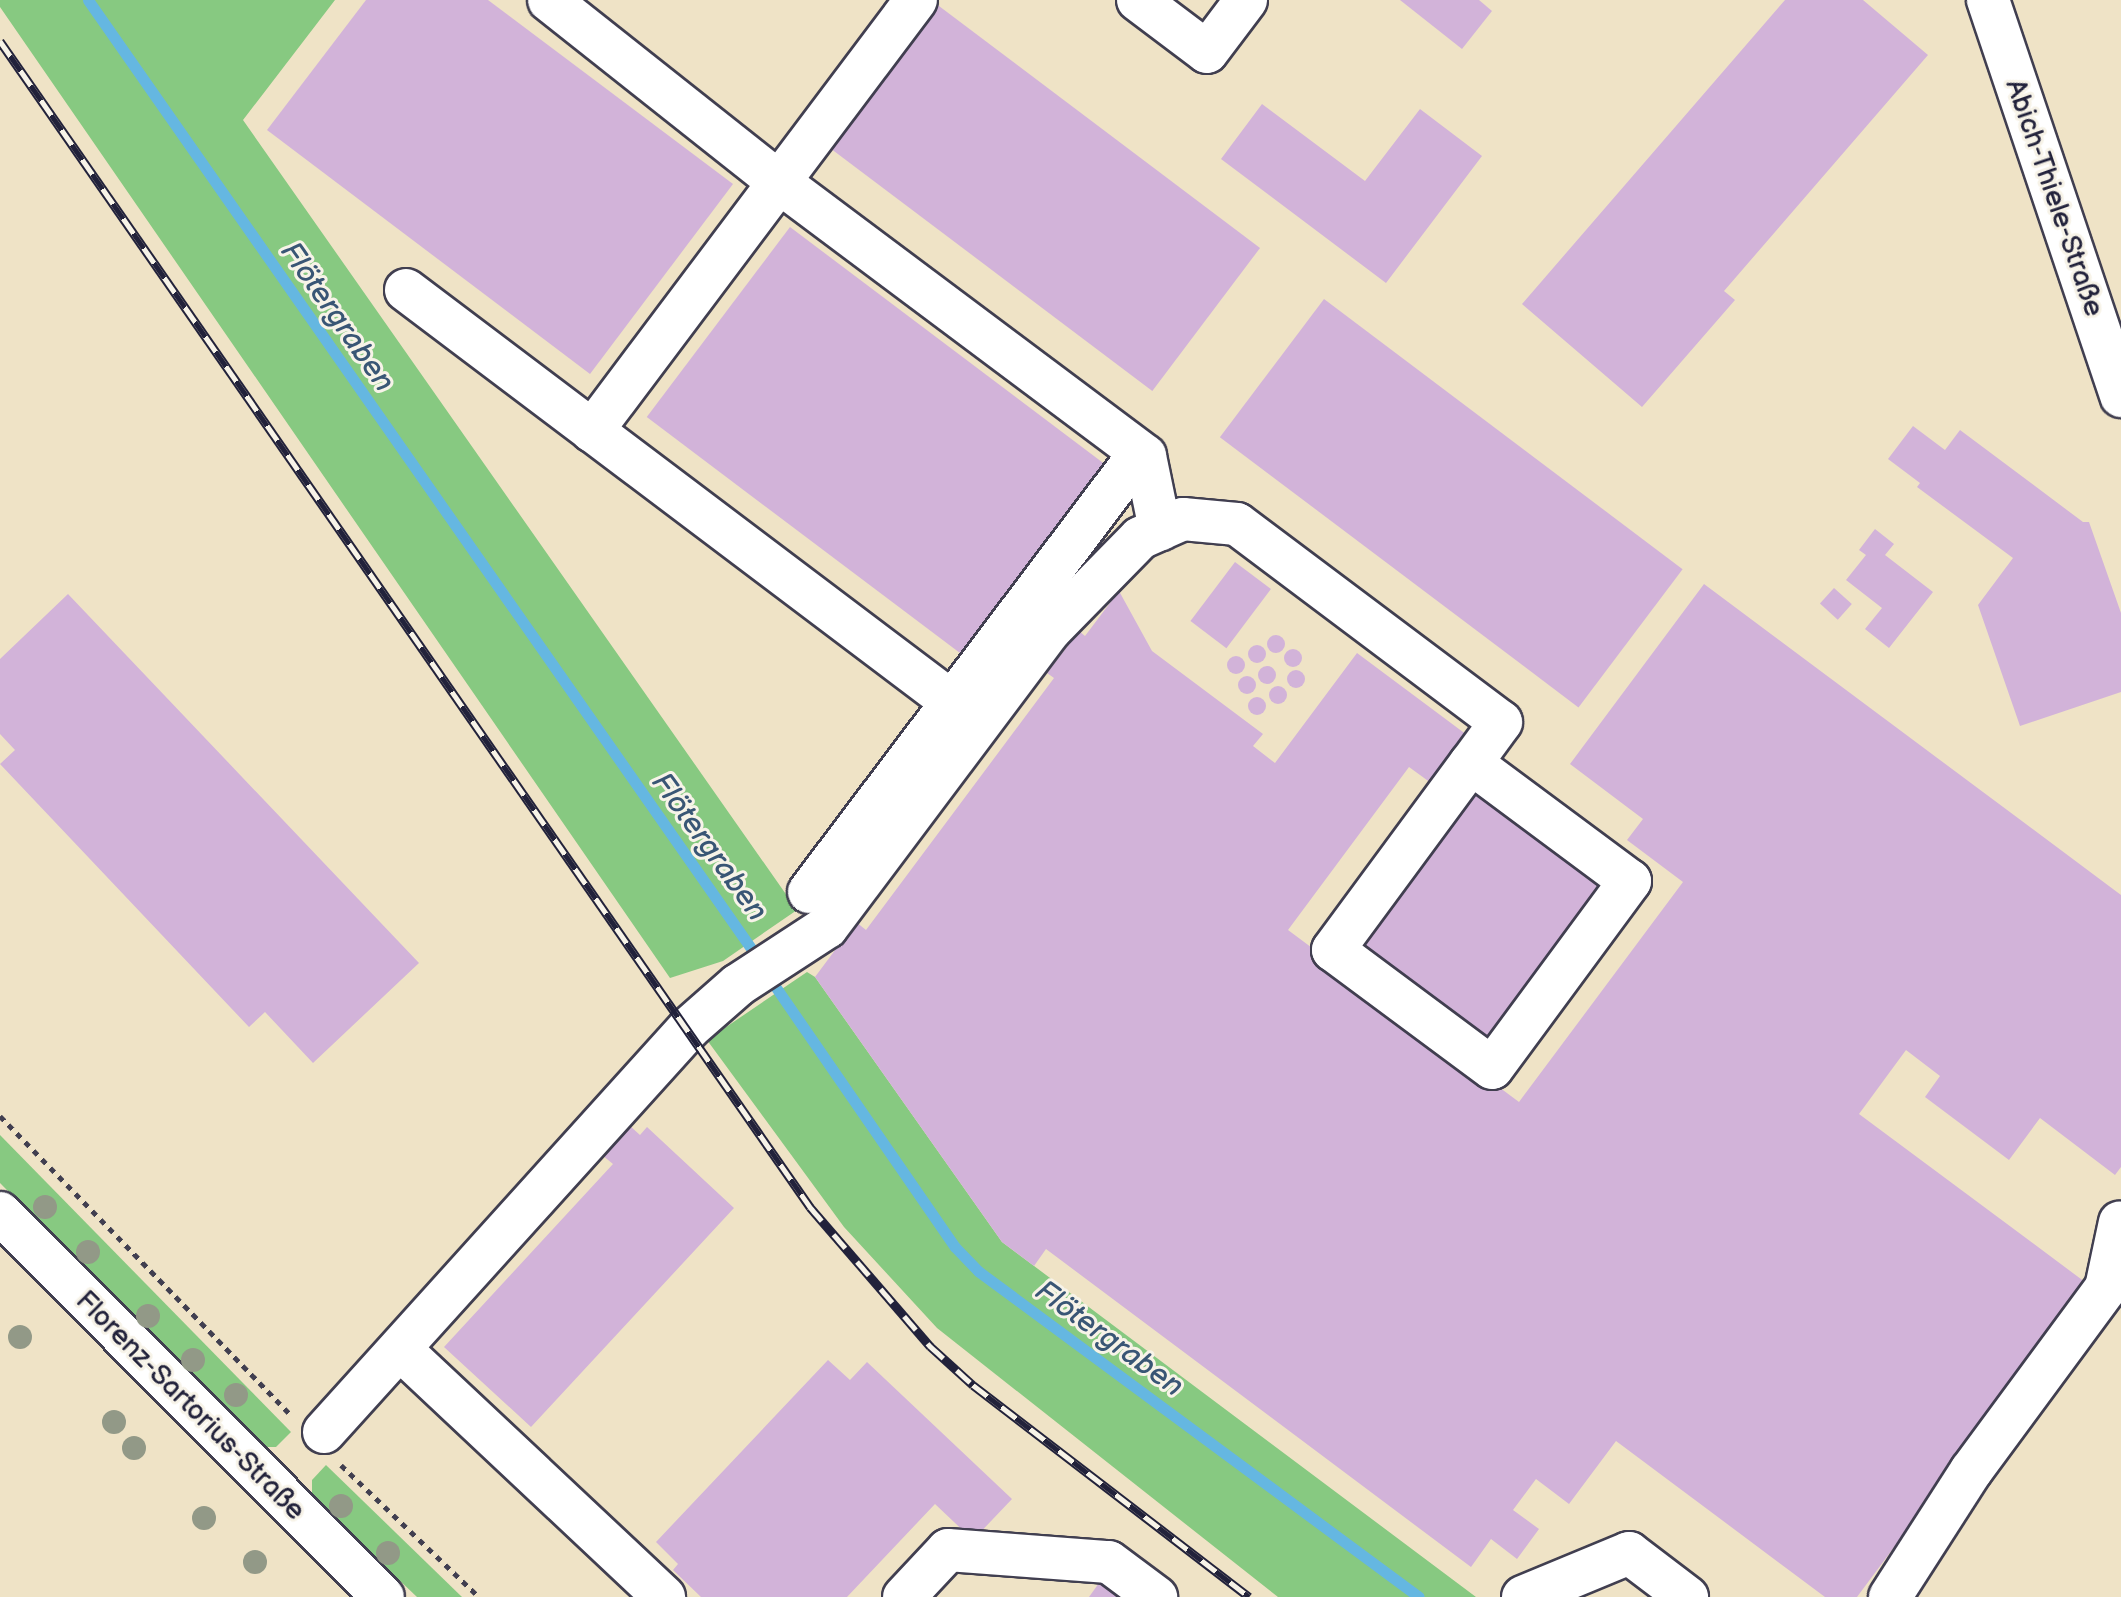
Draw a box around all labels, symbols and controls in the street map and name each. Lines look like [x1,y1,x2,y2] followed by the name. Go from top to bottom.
[1998,75,2110,321] street label: Abich-Thiele-Straße
[272,235,402,399] water label: Flötergraben
[643,766,775,928] water label: Flötergraben
[1028,1273,1190,1405] water label: Flötergraben
[68,1284,312,1528] street label: Florenz-Sartorius-Straße

